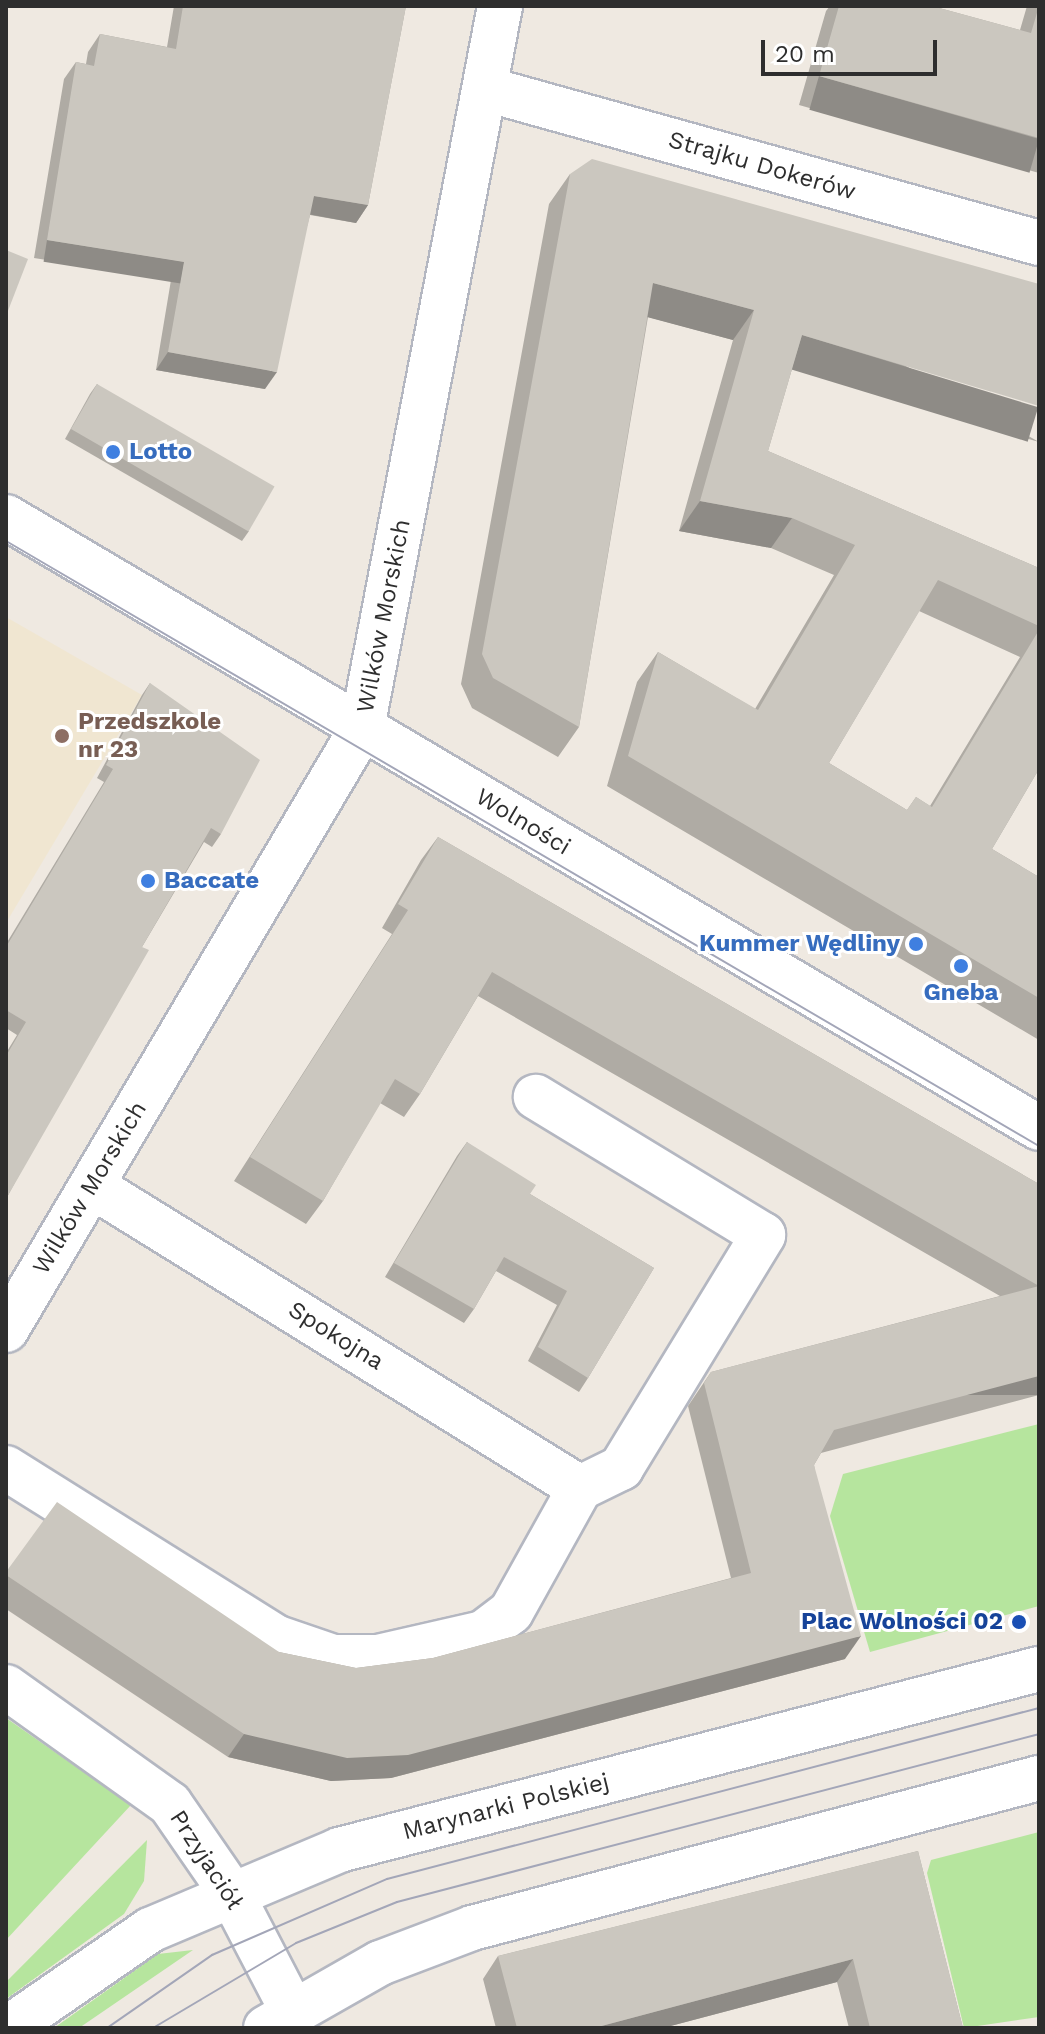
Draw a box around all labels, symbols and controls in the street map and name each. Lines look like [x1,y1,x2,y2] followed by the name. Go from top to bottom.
[765,24,941,74] scale bar
[775,40,835,68] text: 20 m
[665,125,859,207] street label: Strajku Dokerów
[129,438,192,466] place label: Lotto
[104,443,122,461] marker: Lotto
[351,516,417,716] street label: Wilków Morskich
[78,708,221,764] place label: Przedszkole nr 23
[53,727,71,745] marker: Przedszkole nr 23
[470,782,576,862] street label: Wolności
[164,867,259,895] place label: Baccate
[139,872,157,890] marker: Baccate
[698,930,900,958] place label: Kummer Wędliny
[907,935,925,953] marker: Kummer Wędliny
[952,957,970,975] marker: Gneba
[924,979,998,1007] place label: Gneba
[27,1096,153,1280] street label: Wilków Morskich
[283,1295,389,1377] street label: Spokojna
[801,1608,1003,1636] place label: Plac Wolności 02
[1010,1613,1028,1631] marker: Plac Wolności 02
[400,1767,612,1847] street label: Marynarki Polskiej
[163,1805,249,1915] street label: Przyjaciół

